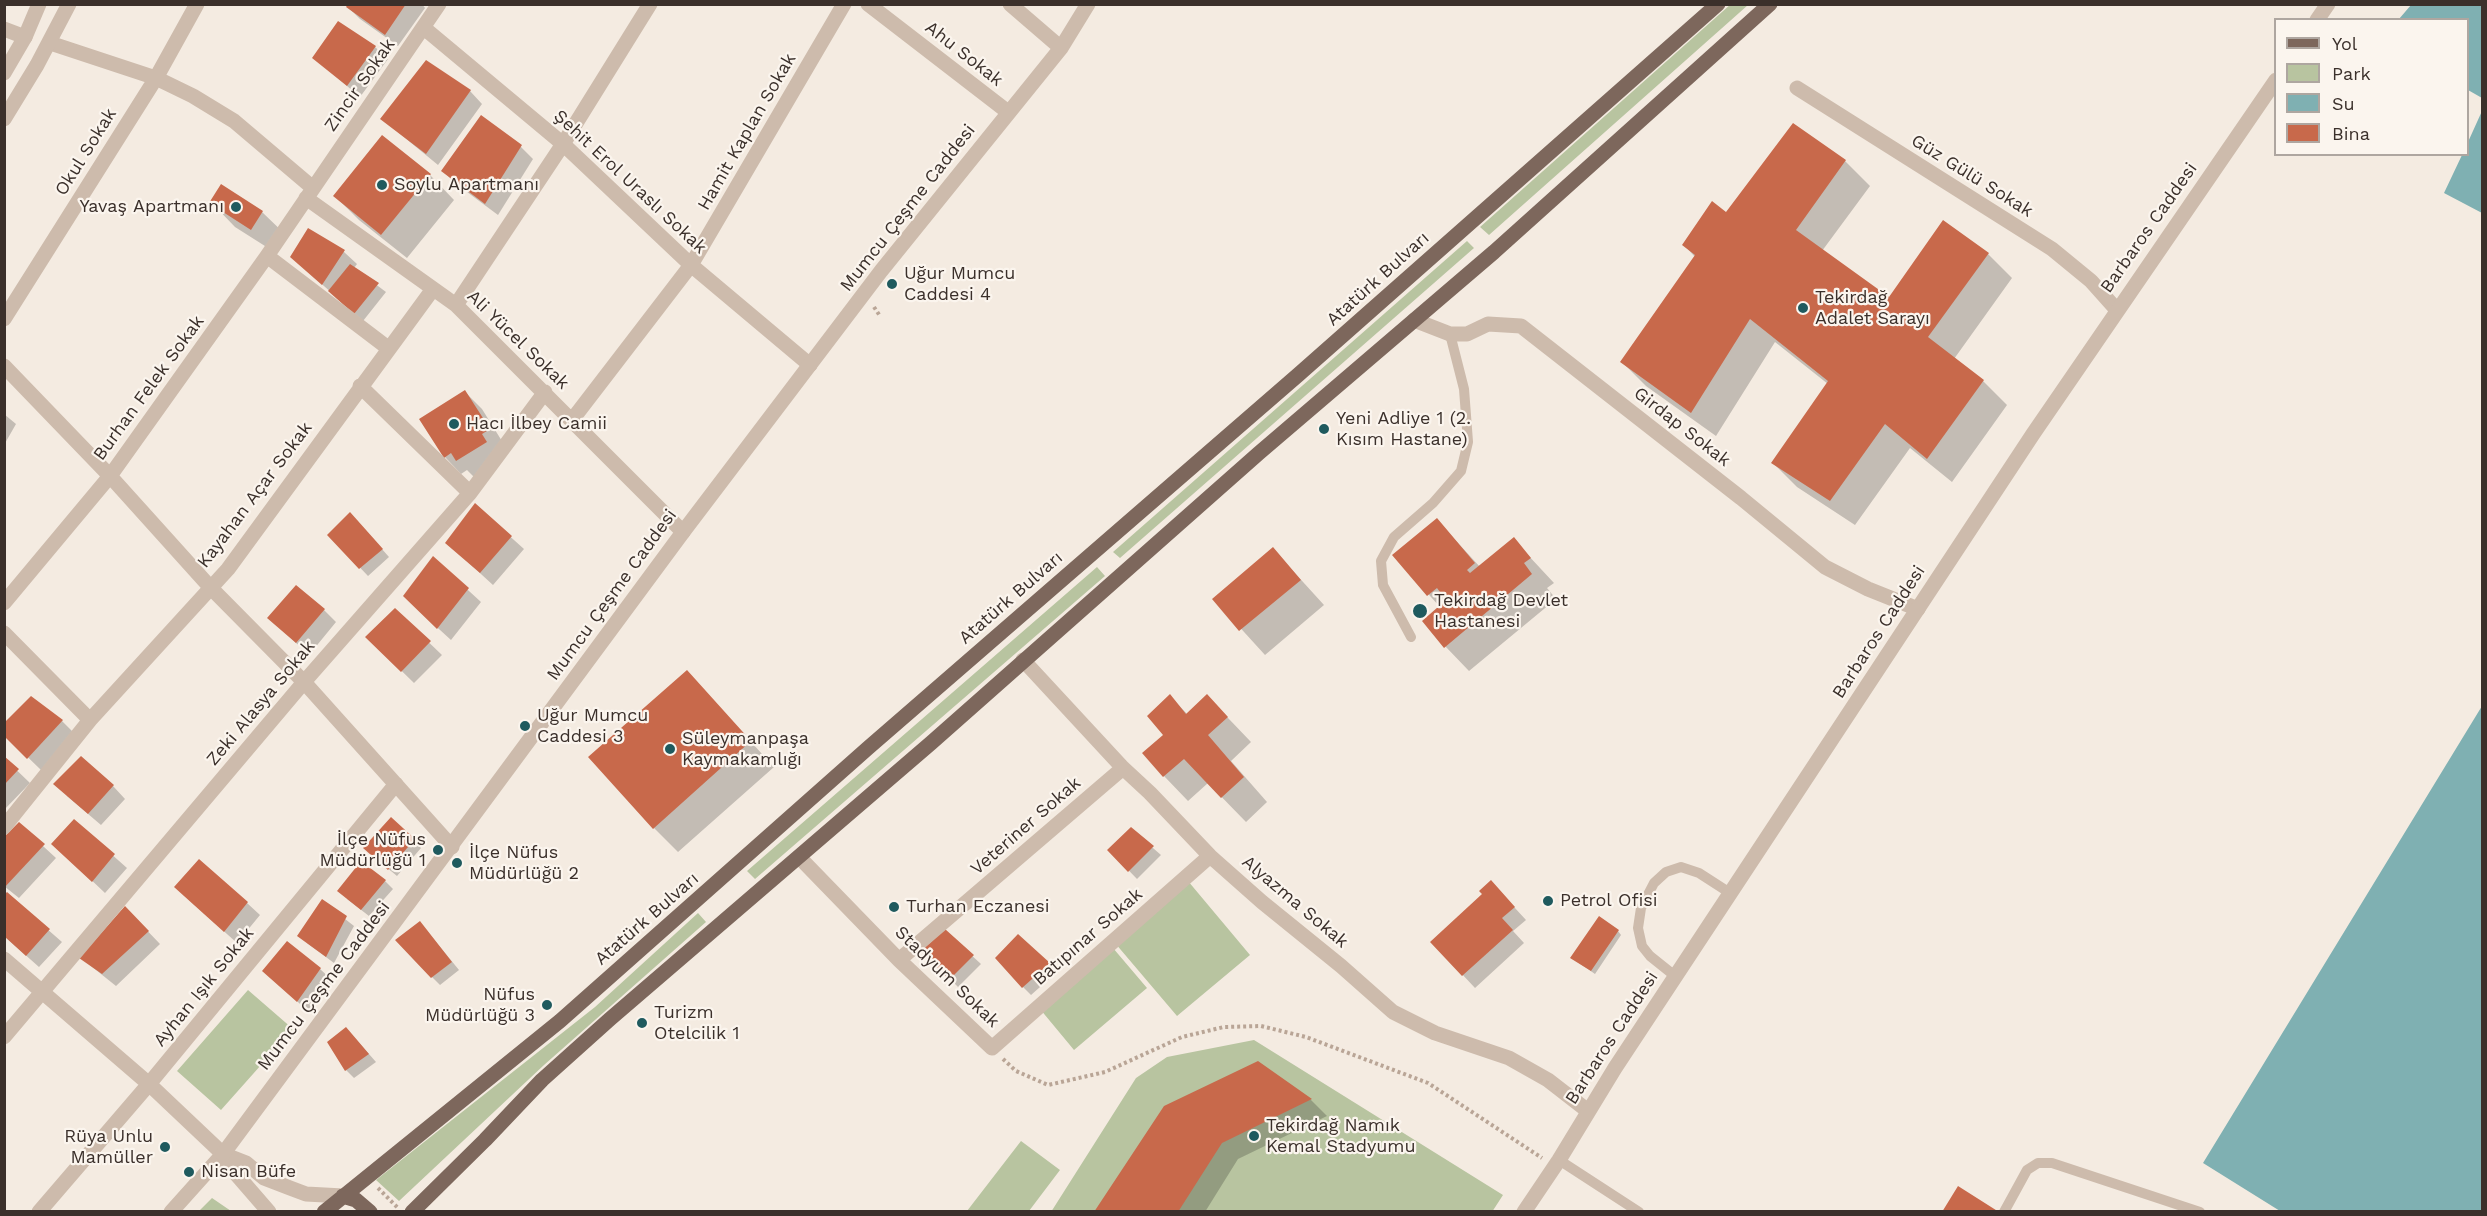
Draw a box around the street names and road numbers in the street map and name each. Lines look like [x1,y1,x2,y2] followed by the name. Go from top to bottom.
[921,17,1007,91] street label: Ahu Sokak
[320,34,400,136] street label: Zincir Sokak
[693,50,801,214] street label: Hamit Kaplan Sokak
[51,104,121,200] street label: Okul Sokak
[549,106,711,258] street label: Şehit Erol Uraslı Sokak
[836,120,980,296] street label: Mumcu Çeşme Caddesi
[1907,130,2037,222] street label: Güz Gülü Sokak
[2096,159,2202,297] street label: Barbaros Caddesi
[1322,227,1434,331] street label: Atatürk Bulvarı
[462,286,574,394] street label: Ali Yücel Sokak
[89,311,209,465] street label: Burhan Felek Sokak
[1629,383,1735,471] street label: Girdap Sokak
[193,418,317,572] street label: Kayahan Açar Sokak
[543,505,681,685] street label: Mumcu Çeşme Caddesi
[955,547,1067,649] street label: Atatürk Bulvarı
[1828,562,1930,702] street label: Barbaros Caddesi
[202,636,320,770] street label: Zeki Alasya Sokak
[967,772,1085,880] street label: Veteriner Sokak
[1237,851,1353,953] street label: Alyazma Sokak
[591,868,703,970] street label: Atatürk Bulvarı
[1029,884,1147,990] street label: Batıpınar Sokak
[253,897,395,1075] street label: Mumcu Çeşme Caddesi
[890,922,1004,1032] street label: Stadyum Sokak
[149,923,259,1051] street label: Ayhan Işık Sokak
[1561,968,1663,1108] street label: Barbaros Caddesi

